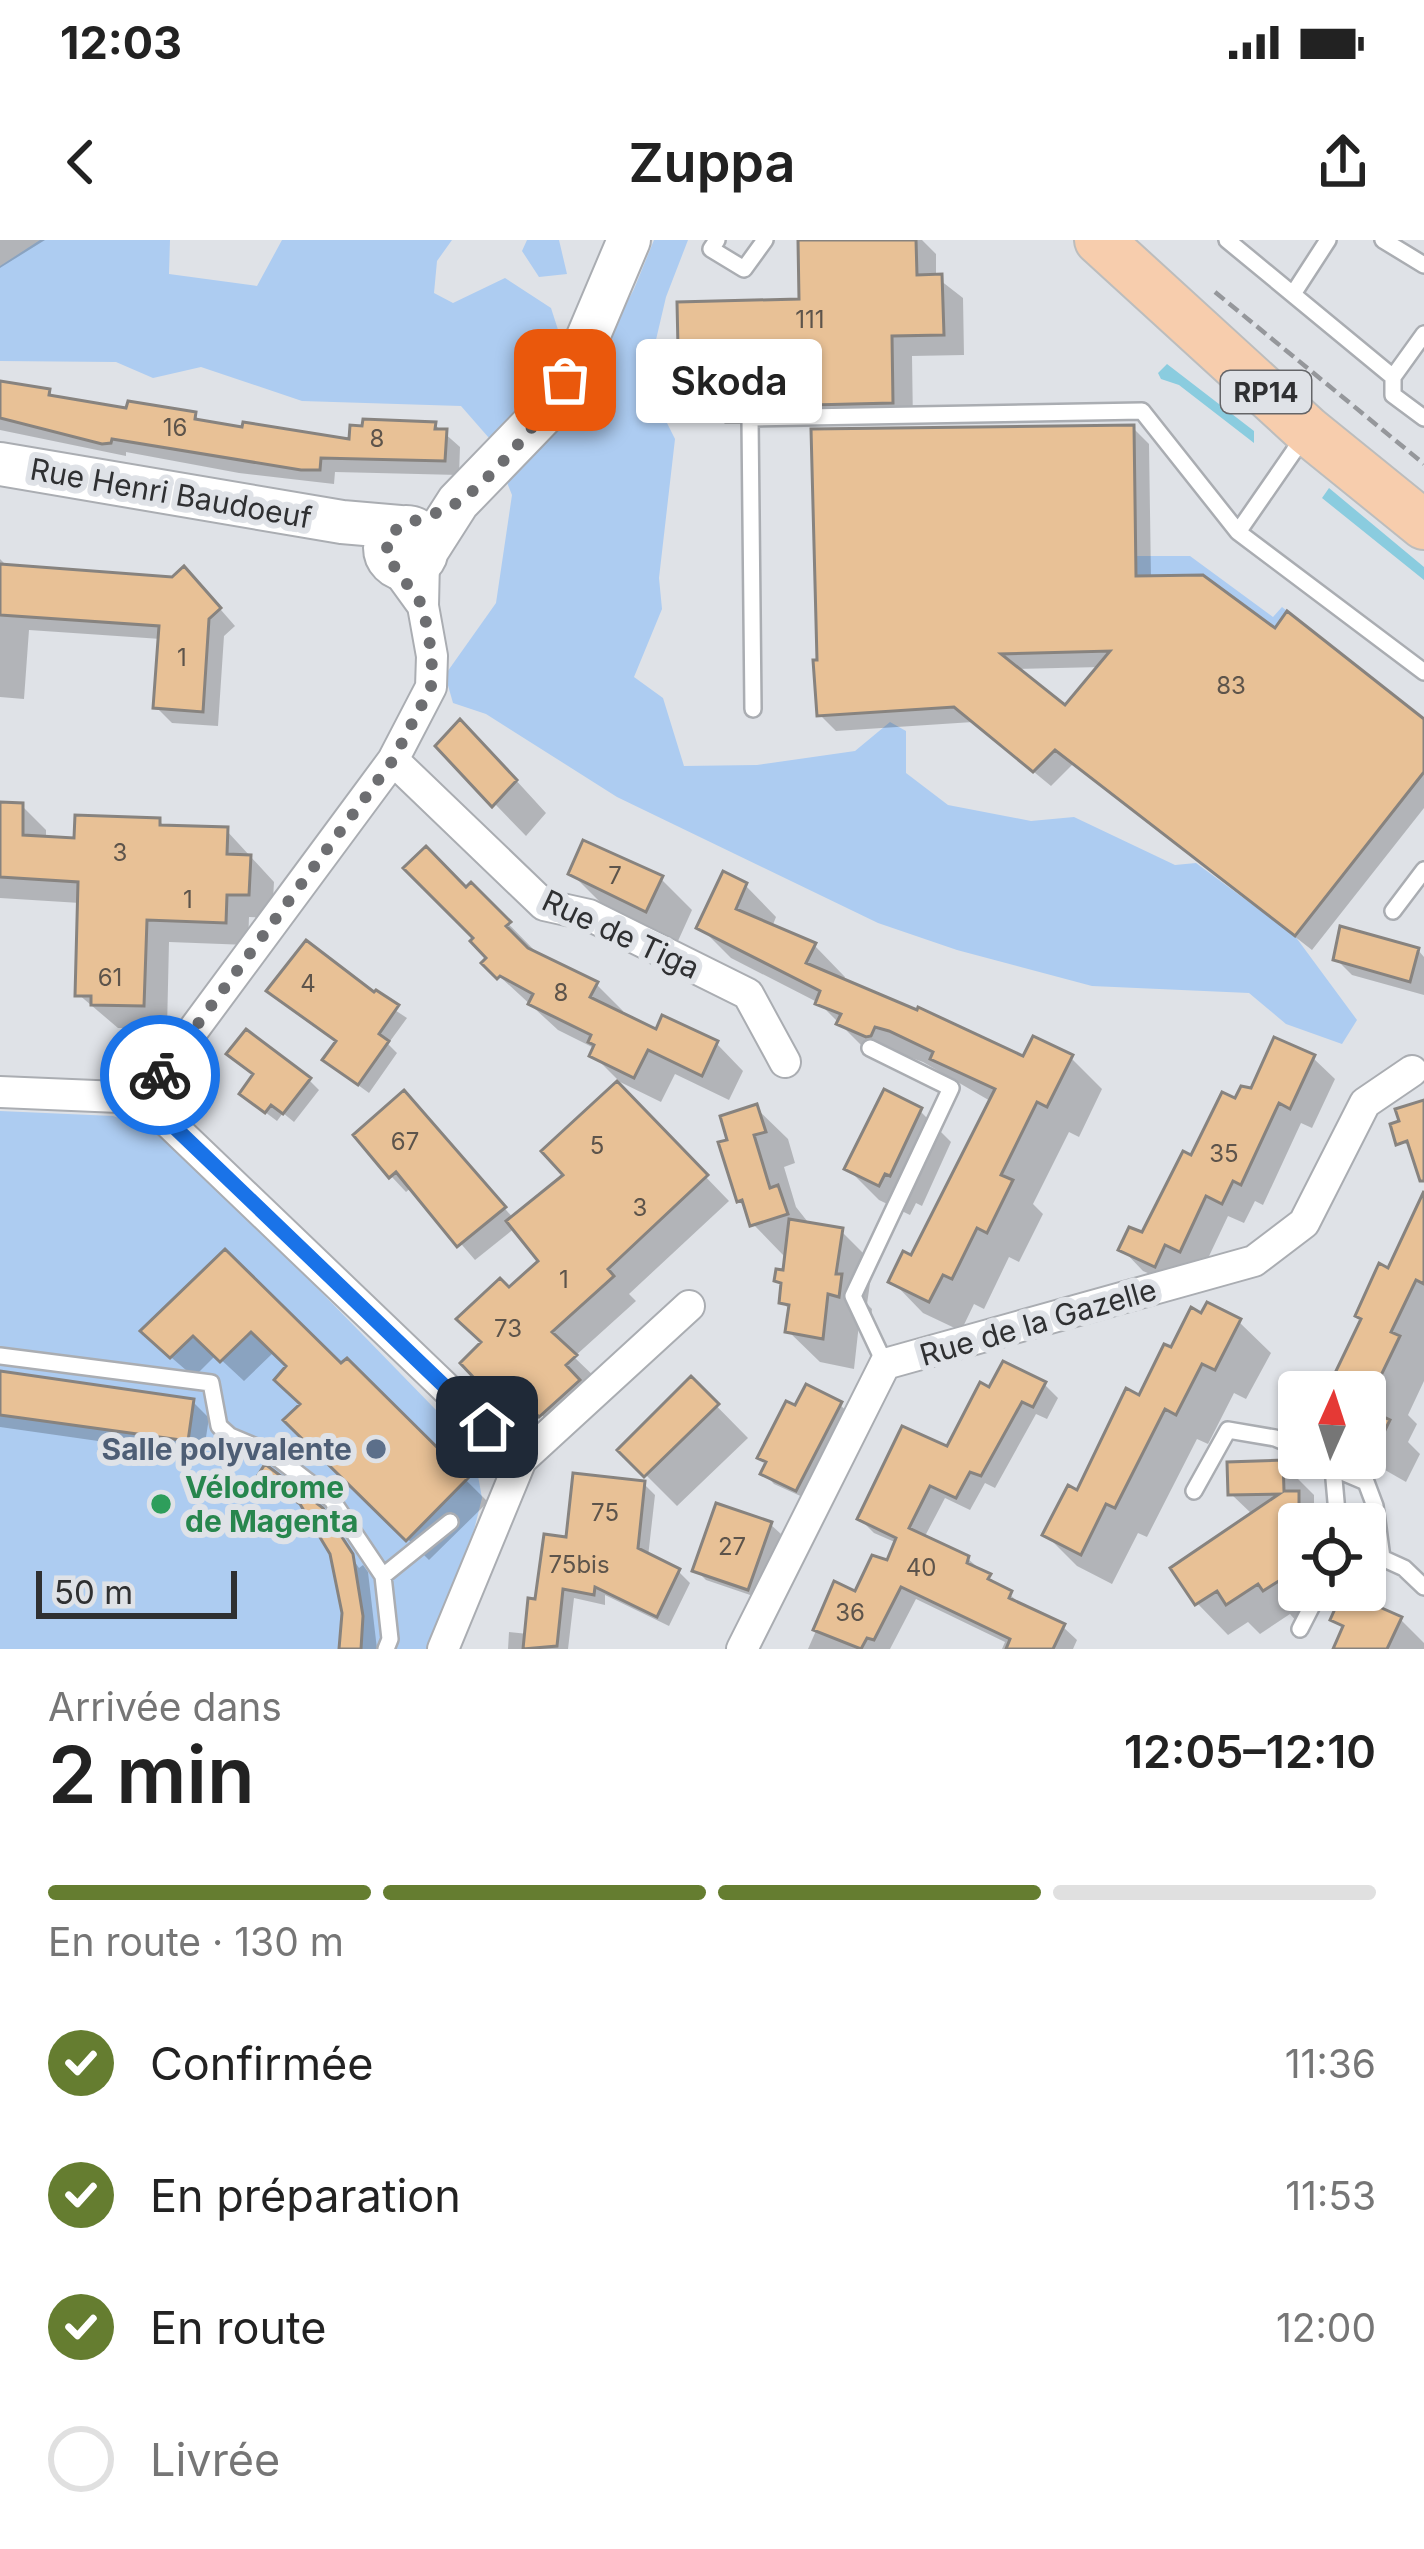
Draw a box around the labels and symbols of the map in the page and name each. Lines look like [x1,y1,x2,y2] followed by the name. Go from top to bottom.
[795,305,825,334] house number: 111
[514,329,616,431] pin
[637,338,823,422] callout: Skoda
[1221,371,1311,413] road number: RP14
[163,413,187,442] house number: 16
[370,424,384,453] house number: 8
[28,451,314,535] street label: Rue Henri Baudoeuf
[177,643,187,672] house number: 1
[1216,671,1246,700] house number: 83
[113,838,127,867] house number: 3
[608,861,622,890] house number: 7
[537,882,705,986] street label: Rue de Tiga
[183,885,193,914] house number: 1
[98,963,122,992] house number: 61
[300,969,316,998] house number: 4
[554,978,568,1007] house number: 8
[100,1015,220,1135] courier
[391,1127,419,1156] house number: 67
[590,1131,604,1160] house number: 5
[1209,1139,1239,1168] house number: 35
[633,1193,647,1222] house number: 3
[559,1265,569,1294] house number: 1
[915,1271,1161,1373] street label: Rue de la Gazelle
[494,1314,522,1343] house number: 73
[1278,1371,1386,1479] north arrow
[436,1376,538,1478] pin
[102,1431,352,1467] place label: Salle polyvalente
[363,1436,389,1462] marker: Salle polyvalente
[185,1469,358,1539] place label: Vélodrome de Magenta
[148,1491,174,1517] marker: Vélodrome de Magenta
[591,1498,619,1527] house number: 75
[718,1532,746,1561] house number: 27
[548,1550,610,1579] house number: 75bis
[906,1553,936,1582] house number: 40
[36,1565,237,1618] scale bar
[835,1598,865,1627] house number: 36

